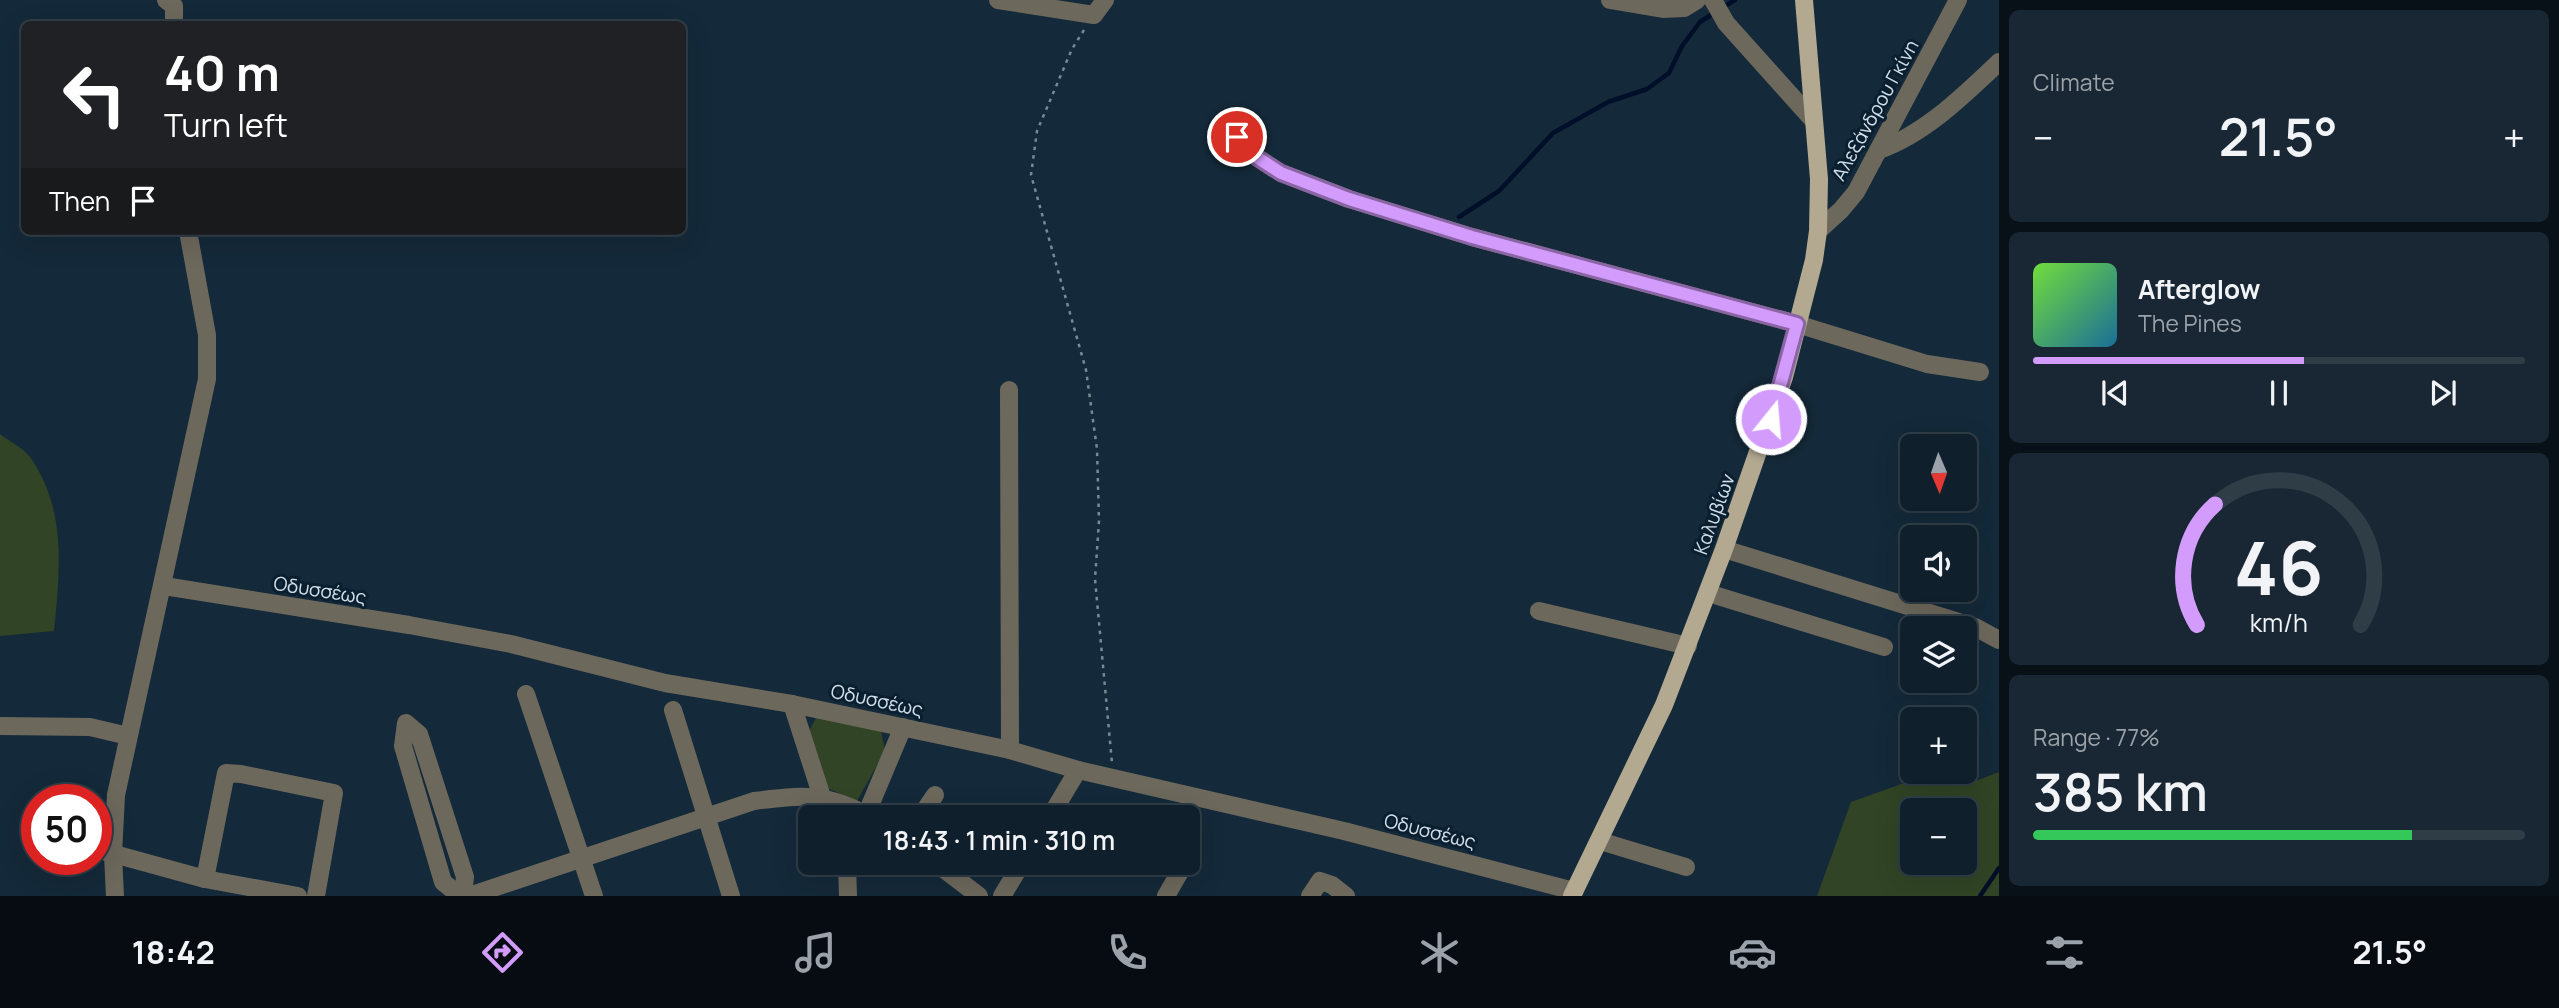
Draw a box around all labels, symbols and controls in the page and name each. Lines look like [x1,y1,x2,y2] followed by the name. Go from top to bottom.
[1825,35,1925,185] street label: Αλεξάνδρου Γκίνη
[164,39,280,106] text: 40 m
[49,49,140,140] icon: left
[2033,66,2115,98] text: Climate
[2219,101,2338,172] text: 21.5°
[164,103,288,147] text: Turn left
[1207,107,1267,167] pin
[2033,111,2054,163] text: −
[2503,111,2525,163] text: +
[1218,118,1256,156] icon: arrive
[124,182,162,220] icon: arrive
[49,183,110,219] text: Then
[2138,271,2260,307] text: Afterglow
[2138,307,2242,339] text: The Pines
[2096,374,2134,412] icon: previous
[2260,374,2298,412] icon: pause
[2424,374,2462,412] icon: next
[1734,382,1808,456] position arrow
[1900,434,1978,511] north arrow
[1900,434,1977,875] map controls
[1687,470,1741,558] street label: Καλυβίων
[2234,517,2324,617] text: 46
[1900,525,1977,602] button: sound
[272,570,368,610] street label: Οδυσσέως
[2250,605,2308,640] text: km/h
[1900,616,1977,693] button: layers
[829,678,925,722] street label: Οδυσσέως
[1900,707,1977,784] button: +
[2033,721,2160,753] text: Range · 77%
[2033,756,2208,827] text: 385 km
[21,784,112,875] speed limit sign: 50
[1900,798,1977,875] button: −
[1382,807,1478,855] street label: Οδυσσέως
[883,822,1115,858] text: 18:43 · 1 min · 310 m
[478,928,527,977] icon: directions
[791,928,840,977] icon: music
[1103,928,1152,977] icon: phone
[1415,928,1464,977] icon: climate
[1728,928,1777,977] icon: car
[2040,928,2089,977] icon: filters
[132,930,215,974] text: 18:42
[2353,930,2427,974] text: 21.5°

